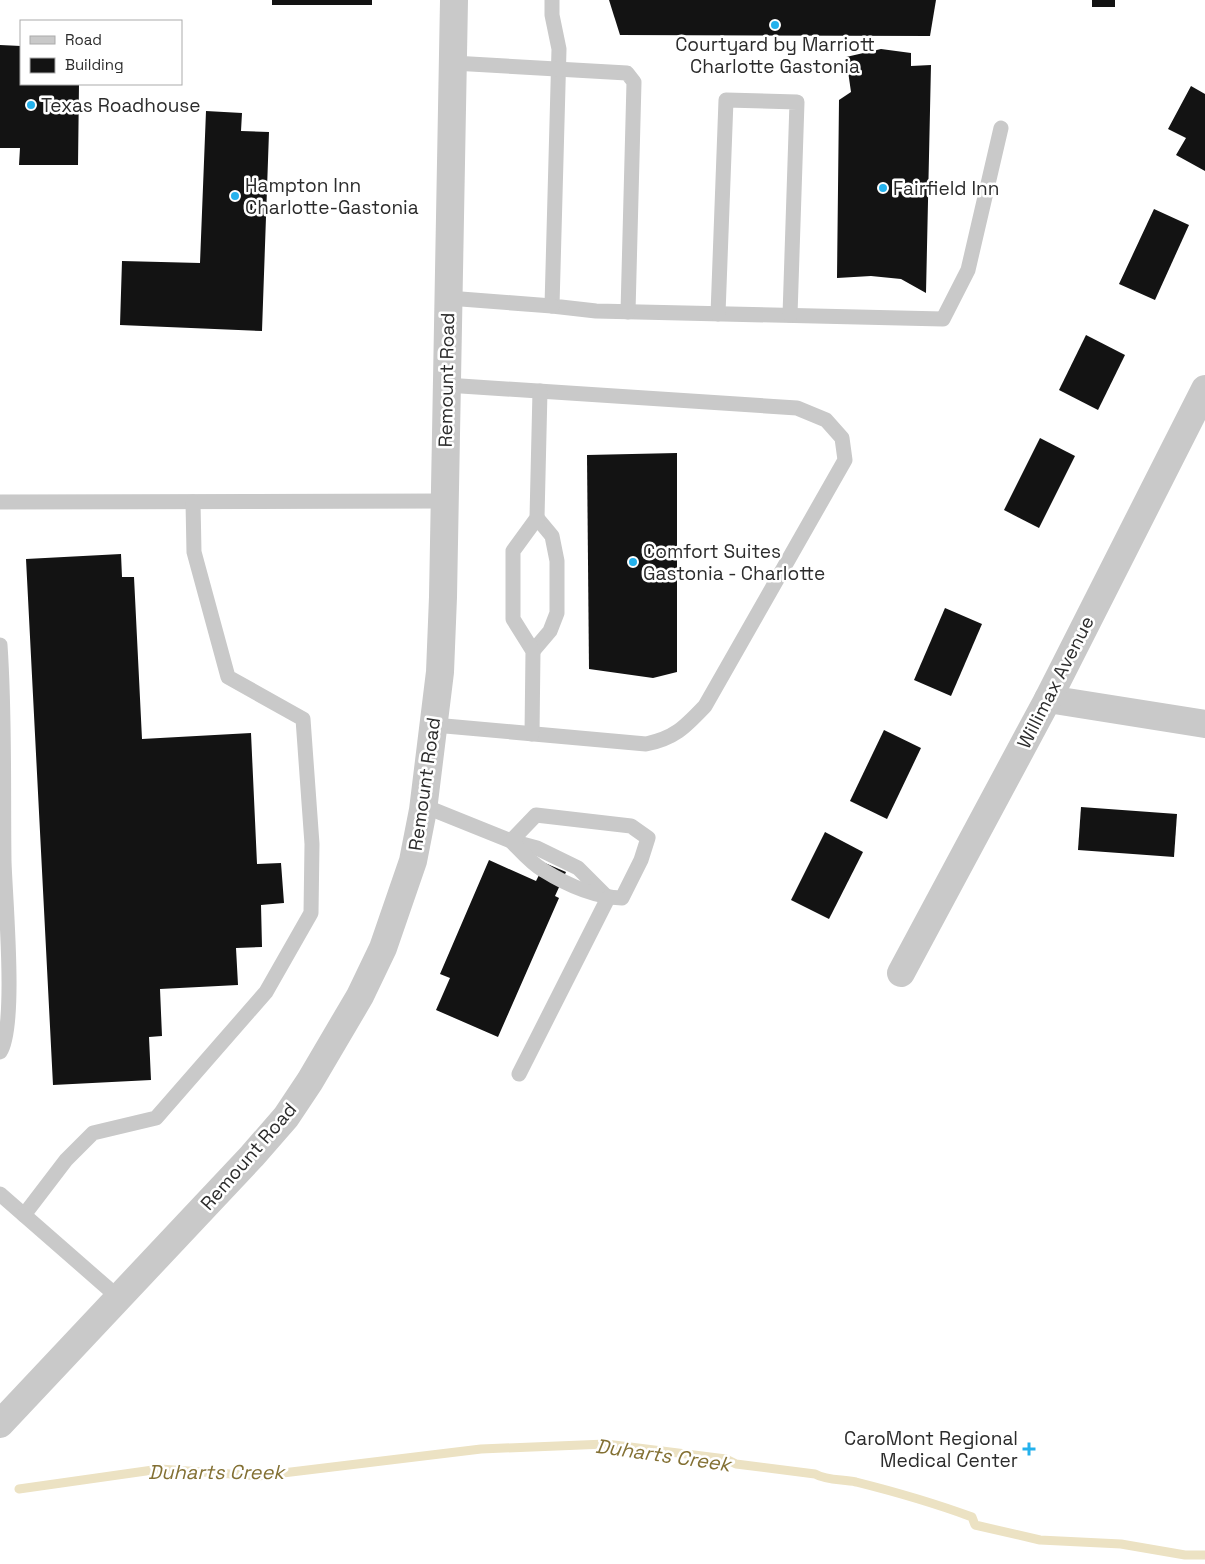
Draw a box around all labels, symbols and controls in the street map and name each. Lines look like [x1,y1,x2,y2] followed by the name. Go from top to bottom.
[769,19,781,31] marker: Courtyard by Marriott Charlotte Gastonia
[20,20,182,85] legend
[65,30,102,49] text: Road
[675,32,875,79] place label: Courtyard by Marriott Charlotte Gastonia
[65,55,124,74] text: Building
[41,93,201,118] place label: Texas Roadhouse
[25,99,37,111] marker: Texas Roadhouse
[245,173,419,220] place label: Hampton Inn Charlotte-Gastonia
[893,176,999,201] place label: Fairfield Inn
[877,182,889,194] marker: Fairfield Inn
[229,190,241,202] marker: Hampton Inn Charlotte-Gastonia
[433,313,460,448] street label: Remount Road
[643,539,825,586] place label: Comfort Suites Gastonia - Charlotte
[627,556,639,568] marker: Comfort Suites Gastonia - Charlotte
[1011,612,1100,753] street label: Willimax Avenue
[403,716,446,852] street label: Remount Road
[195,1097,302,1215] street label: Remount Road
[844,1426,1018,1473] place label: CaroMont Regional Medical Center
[594,1433,734,1478] water label: Duharts Creek
[1022,1442,1036,1456] marker: CaroMont Regional Medical Center
[148,1459,286,1485] water label: Duharts Creek

